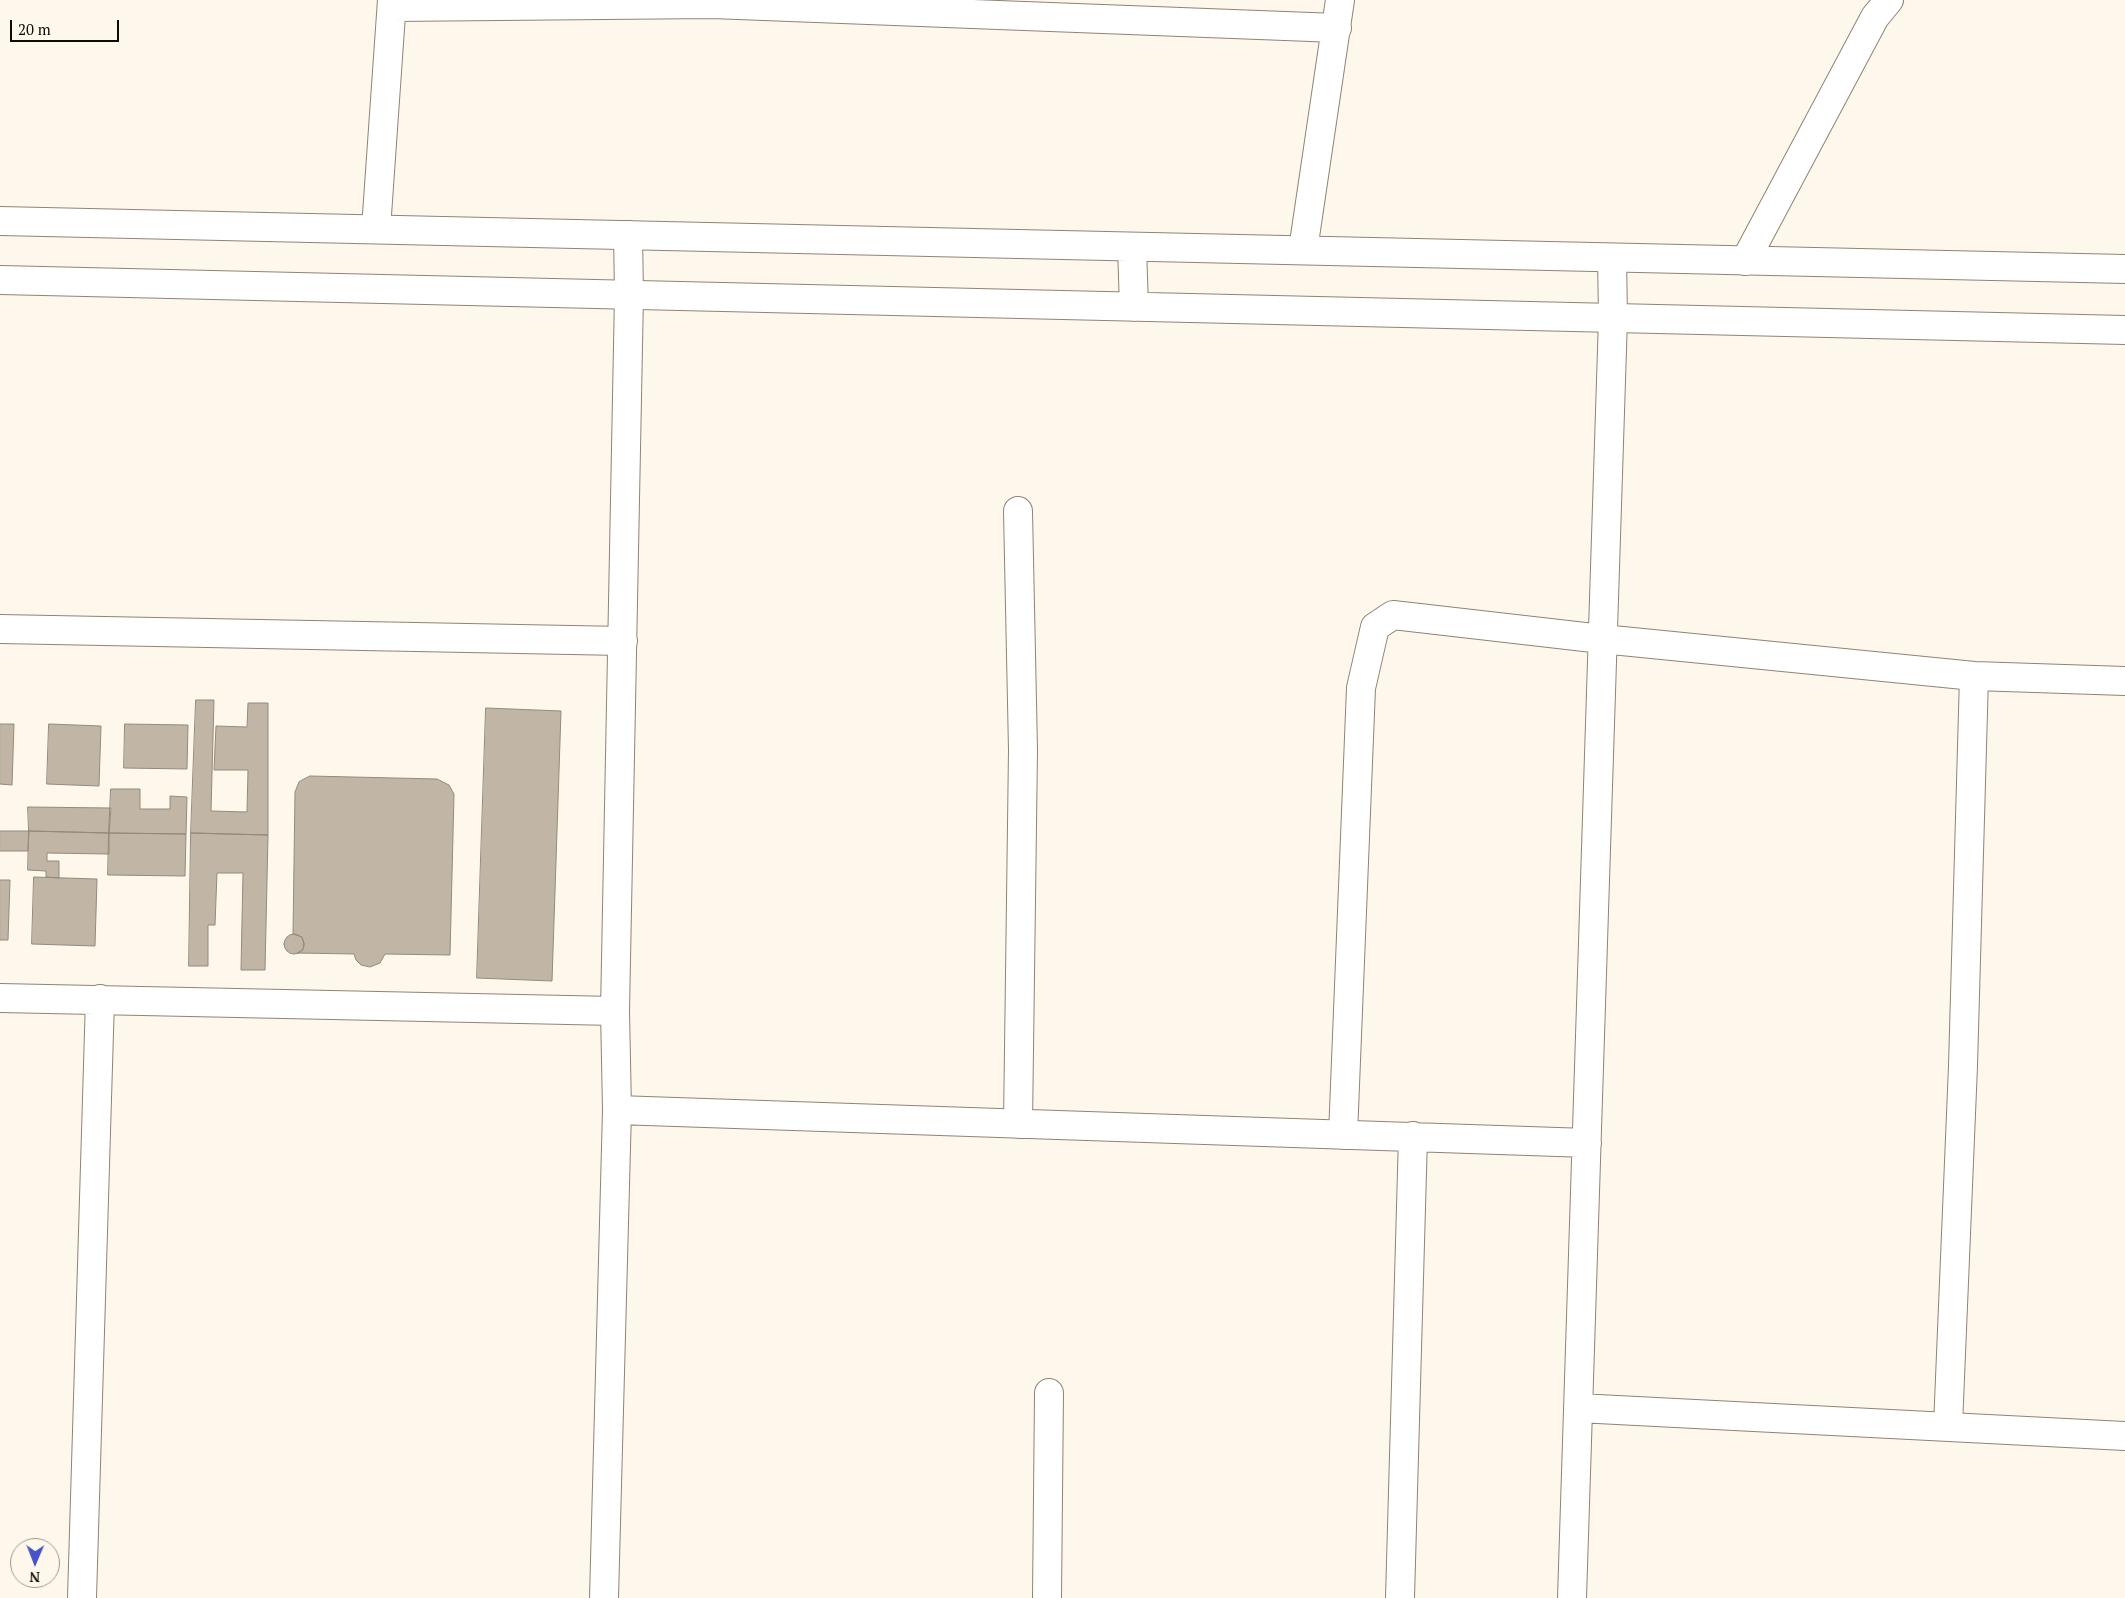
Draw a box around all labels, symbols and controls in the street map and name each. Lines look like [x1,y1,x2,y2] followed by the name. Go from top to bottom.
[12,10,121,42] scale bar
[18,19,51,39] text: 20 m
[10,1538,60,1588] north arrow
[29,1568,40,1587] text: N

